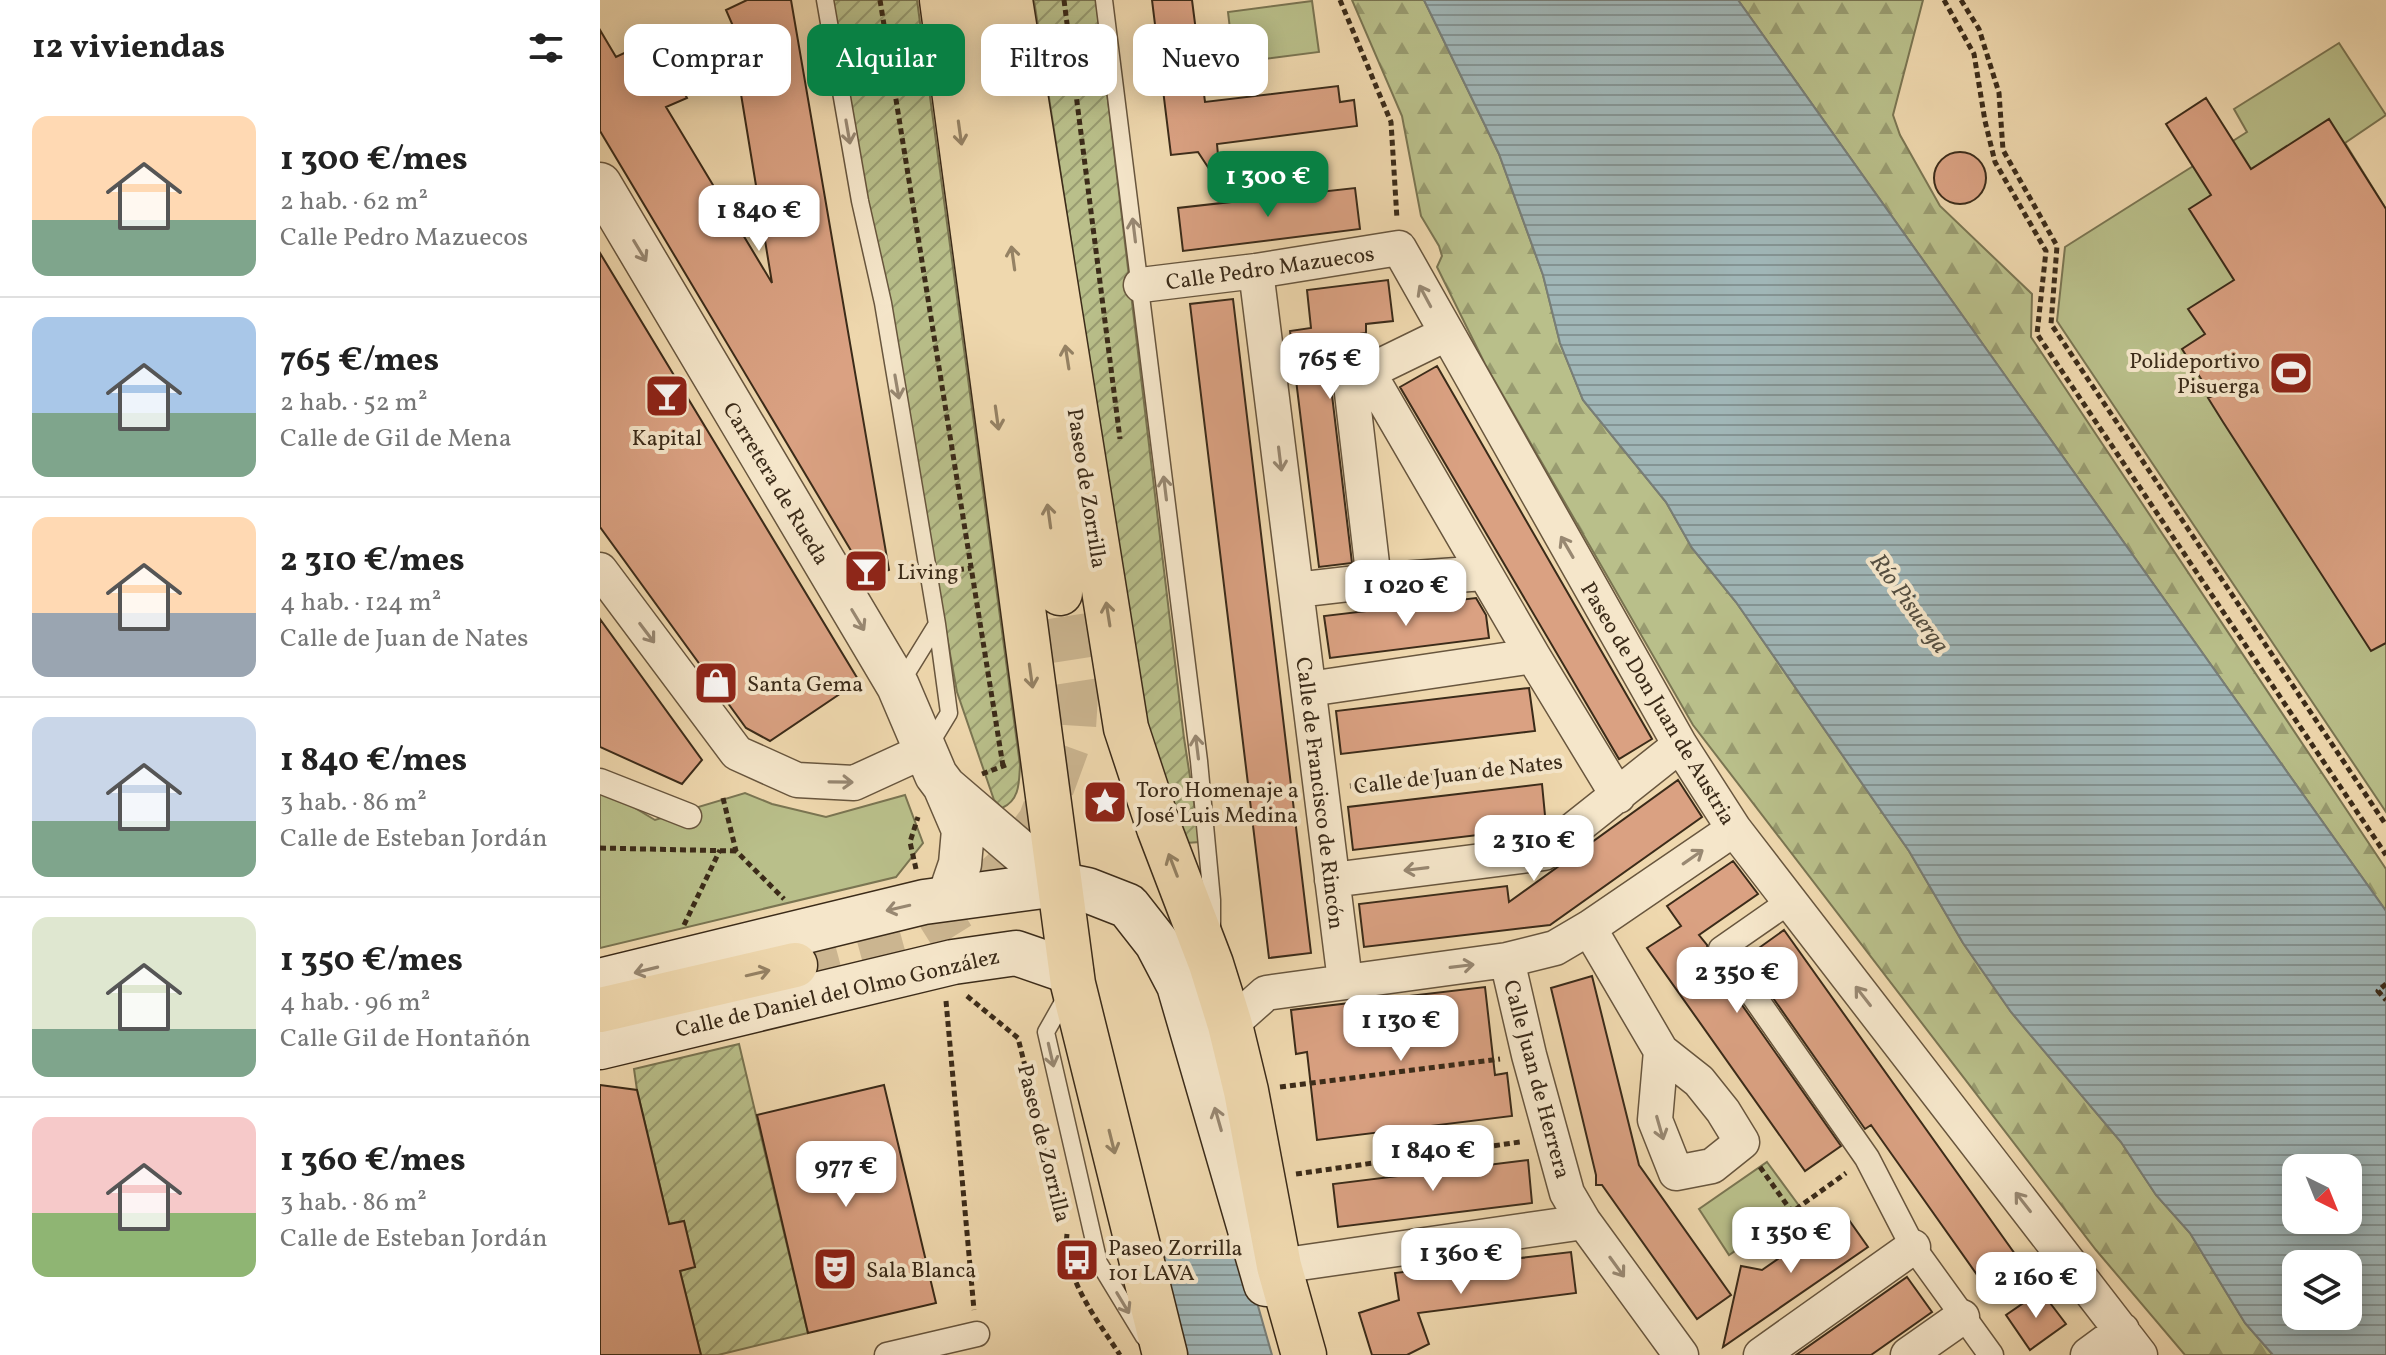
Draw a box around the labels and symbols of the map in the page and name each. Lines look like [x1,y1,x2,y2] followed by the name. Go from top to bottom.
[841,119,856,144] one-way arrow
[952,119,967,146] one-way arrow
[1194,151,1342,219] pin: 1 300 €
[685,185,833,253] pin: 1 840 €
[1126,218,1141,244] one-way arrow
[633,239,648,263] one-way arrow
[1164,240,1377,299] street label: Calle Pedro Mazuecos
[1005,246,1020,272] one-way arrow
[1417,285,1433,308] one-way arrow
[1274,333,1386,401] pin: 765 €
[1059,345,1074,370] one-way arrow
[2129,347,2260,403] place label: Polideportivo Pisuerga
[2267,349,2315,397] sports icon: Polideportivo Pisuerga
[643,372,691,420] bar icon: Kapital
[890,374,905,399] one-way arrow
[714,397,836,572] street label: Carretera de Rueda
[990,405,1005,430] one-way arrow
[1058,406,1113,571] street label: Paseo de Zorrilla
[632,424,702,455] place label: Kapital
[1272,446,1287,472] one-way arrow
[1158,476,1173,502] one-way arrow
[1041,504,1056,529] one-way arrow
[1559,536,1575,559] one-way arrow
[842,547,890,595] bar icon: Living
[1861,547,1956,661] water label: Río Pisuerga
[897,558,959,589] place label: Living
[1332,560,1480,628] pin: 1 020 €
[1572,577,1742,832] street label: Paseo de Don Juan de Austria
[1100,602,1115,627] one-way arrow
[850,608,866,631] one-way arrow
[638,622,655,643] one-way arrow
[1286,655,1351,931] street label: Calle de Francisco de Rincón
[692,659,740,707] shop icon: Santa Gema
[1024,663,1039,688] one-way arrow
[747,670,863,701] place label: Santa Gema
[1189,734,1204,760] one-way arrow
[1352,747,1565,804] street label: Calle de Juan de Nates
[827,774,854,789] one-way arrow
[1136,776,1299,832] place label: Toro Homenaje a José Luis Medina
[1081,778,1129,826] place icon: Toro Homenaje a José Luis Medina
[1460,815,1608,883] pin: 2 310 €
[1681,849,1703,865] one-way arrow
[1165,853,1179,878] one-way arrow
[1403,862,1430,877] one-way arrow
[886,901,912,916] one-way arrow
[672,942,1003,1047] street label: Calle de Daniel del Olmo González
[1663,947,1811,1015] pin: 2 350 €
[1449,958,1474,973] one-way arrow
[633,963,659,978] one-way arrow
[744,965,770,980] one-way arrow
[1494,977,1577,1183] street label: Calle Juan de Herrera
[1855,986,1872,1008] one-way arrow
[1327,995,1475,1063] pin: 1 130 €
[1044,1041,1059,1067] one-way arrow
[1008,1061,1077,1226] street label: Paseo de Zorrilla
[1210,1106,1225,1132] one-way arrow
[1653,1115,1668,1140] one-way arrow
[1359,1125,1507,1193] pin: 1 840 €
[1105,1128,1120,1154] one-way arrow
[790,1141,902,1209] pin: 977 €
[2282,1154,2362,1234] north arrow
[2014,1192,2031,1213] one-way arrow
[1717,1207,1865,1275] pin: 1 350 €
[1387,1228,1535,1296] pin: 1 360 €
[1108,1234,1242,1290] place label: Paseo Zorrilla 101 LAVA
[1053,1236,1101,1284] bus stop icon: Paseo Zorrilla 101 LAVA
[811,1245,859,1293] theatre icon: Sala Blanca
[1962,1252,2110,1320] pin: 2 160 €
[866,1256,976,1287] place label: Sala Blanca
[1609,1256,1625,1278] one-way arrow
[1115,1291,1131,1314] one-way arrow

